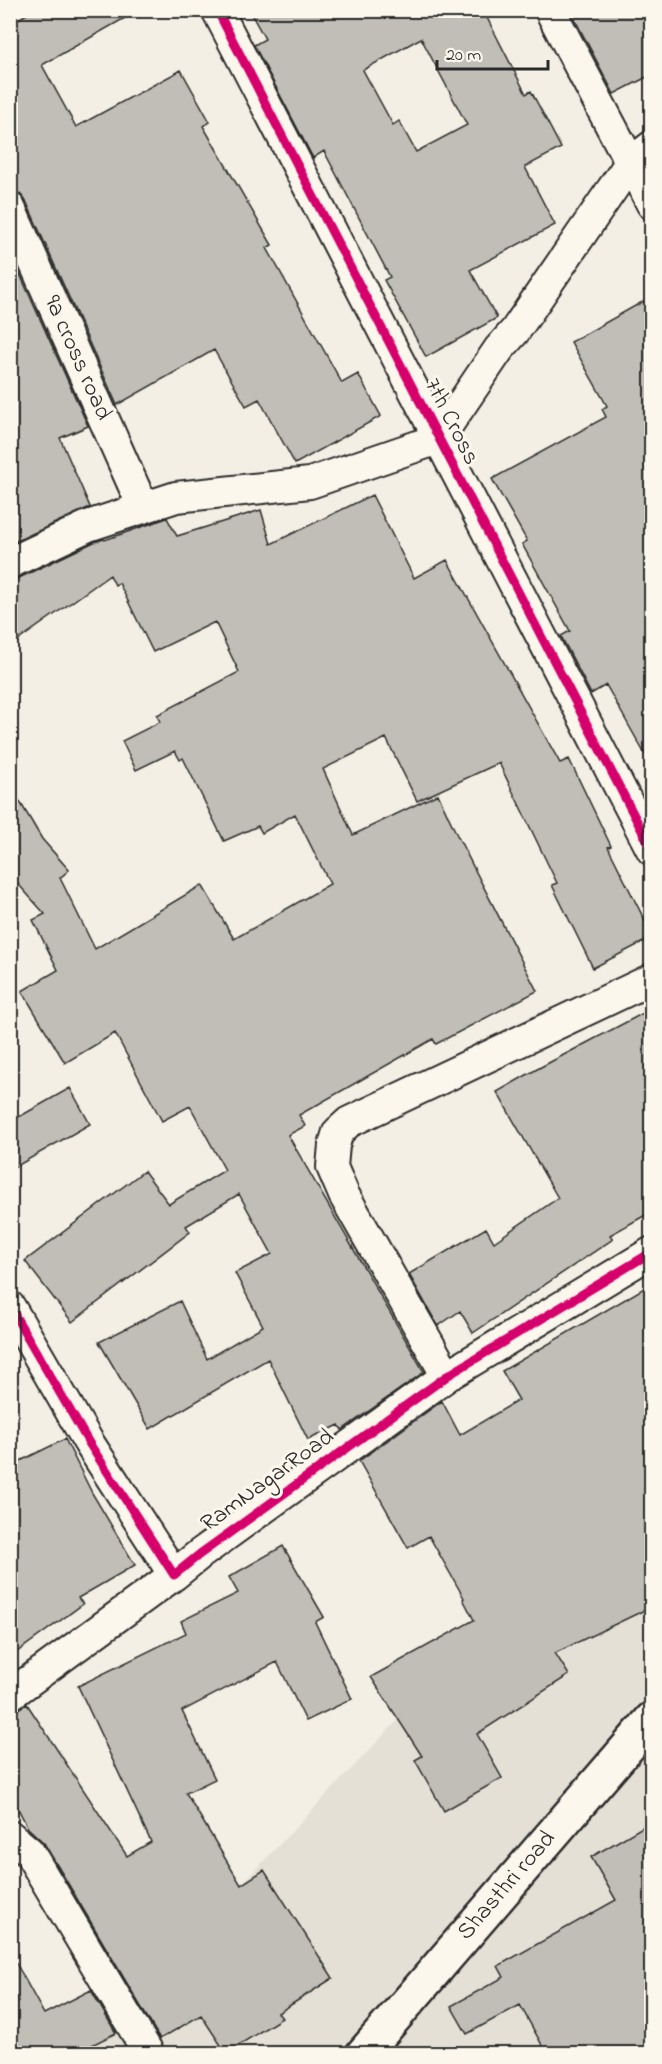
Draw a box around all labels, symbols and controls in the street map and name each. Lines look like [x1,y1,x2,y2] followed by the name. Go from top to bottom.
[437,33,548,71] scale bar
[446,43,481,69] text: 20 m
[34,290,120,427] street label: 9a cross road
[414,373,488,471] street label: 7th Cross
[194,1420,342,1541] street label: RamNagarRoad
[449,1823,565,1949] street label: Shasthri road

